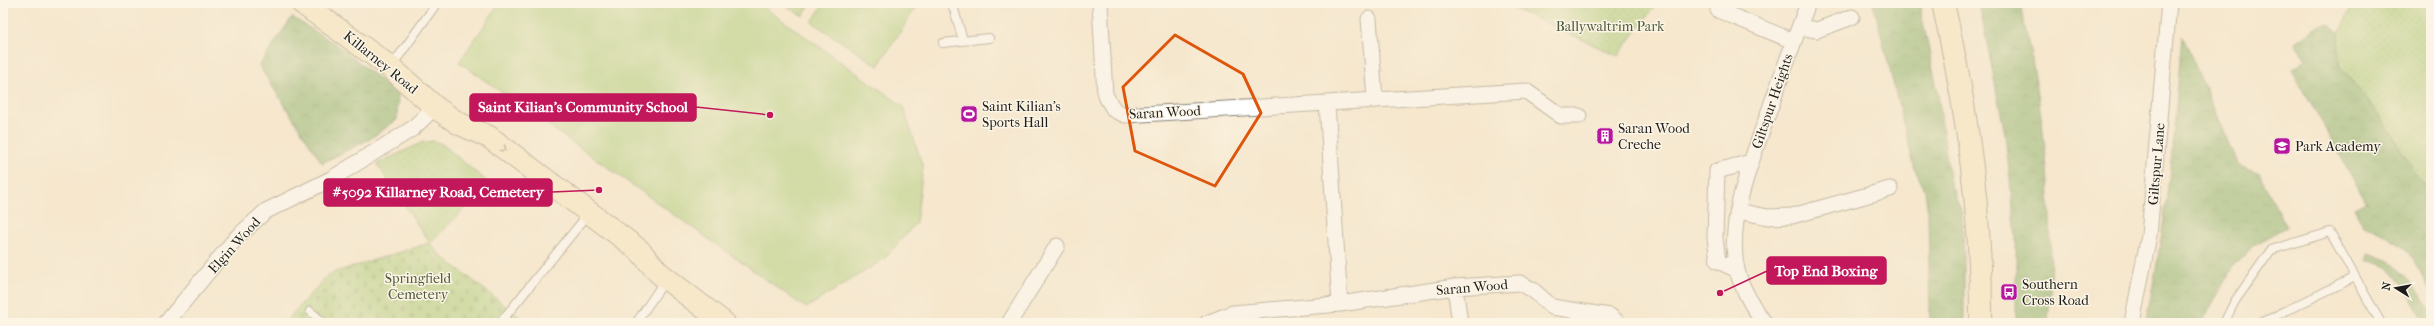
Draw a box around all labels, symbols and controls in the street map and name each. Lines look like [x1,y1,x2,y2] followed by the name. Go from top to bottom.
[1556,18,1665,35] park label: Ballywaltrim Park
[340,27,422,98] street label: Killarney Road
[1748,51,1797,151] street label: Giltspur Heights
[470,94,696,121] callout: Saint Kilian's Community School
[478,98,689,116] text: Saint Kilian's Community School
[982,98,1061,131] place label: Saint Kilian's Sports Hall
[1129,102,1202,123] street label: Saran Wood
[959,104,979,124] sports icon: Saint Kilian's Sports Hall
[1618,120,1690,153] place label: Saran Wood Creche
[2144,122,2169,206] street label: Giltspur Lane
[1595,126,1615,146] building icon: Saran Wood Creche
[2272,136,2292,156] school or university icon: Park Academy
[2295,138,2381,155] place label: Park Academy
[500,144,507,151] one-way arrow
[324,179,552,206] callout: #5092 Killarney Road, Cemetery
[332,183,545,201] text: #5092 Killarney Road, Cemetery
[205,213,264,277] street label: Elgin Wood
[1767,257,1886,284] callout: Top End Boxing
[1774,262,1878,280] text: Top End Boxing
[2376,268,2416,308] north arrow
[385,270,452,303] park label: Springfield Cemetery
[1435,276,1509,299] street label: Saran Wood
[2022,276,2089,309] place label: Southern Cross Road
[2379,280,2394,292] text: N
[1999,282,2019,302] bus stop icon: Southern Cross Road

